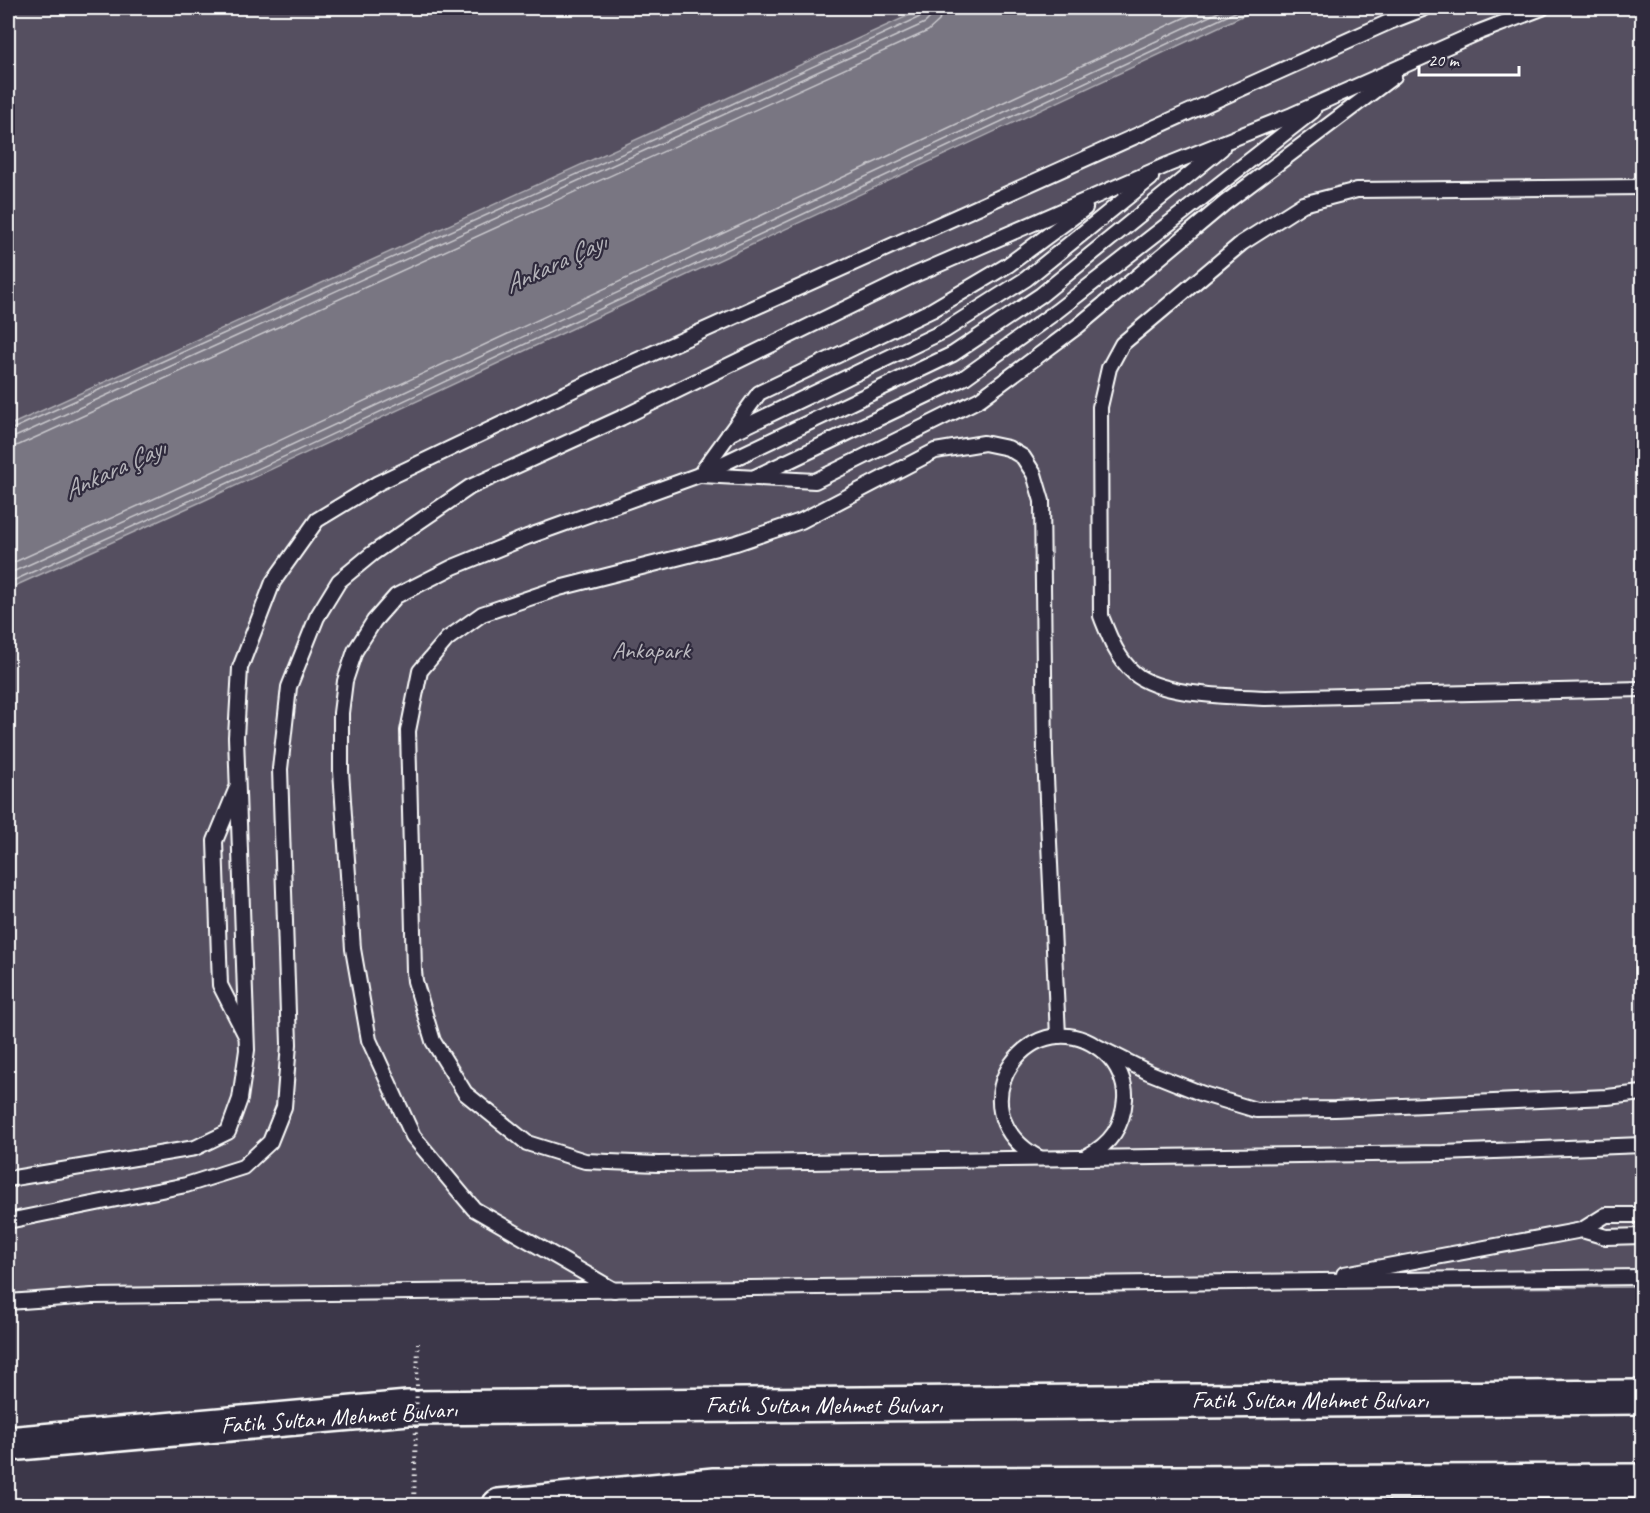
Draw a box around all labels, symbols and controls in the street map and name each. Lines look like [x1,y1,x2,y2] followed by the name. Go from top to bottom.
[1419,39,1520,77] scale bar
[1428,49,1461,71] text: 20 m
[499,224,614,301] water label: Ankara Çayı
[58,430,173,507] water label: Ankara Çayı
[612,635,692,665] park label: Ankapark
[1192,1385,1430,1415] street label: Fatih Sultan Mehmet Bulvarı
[706,1390,944,1420] street label: Fatih Sultan Mehmet Bulvarı
[220,1394,460,1440] street label: Fatih Sultan Mehmet Bulvarı

